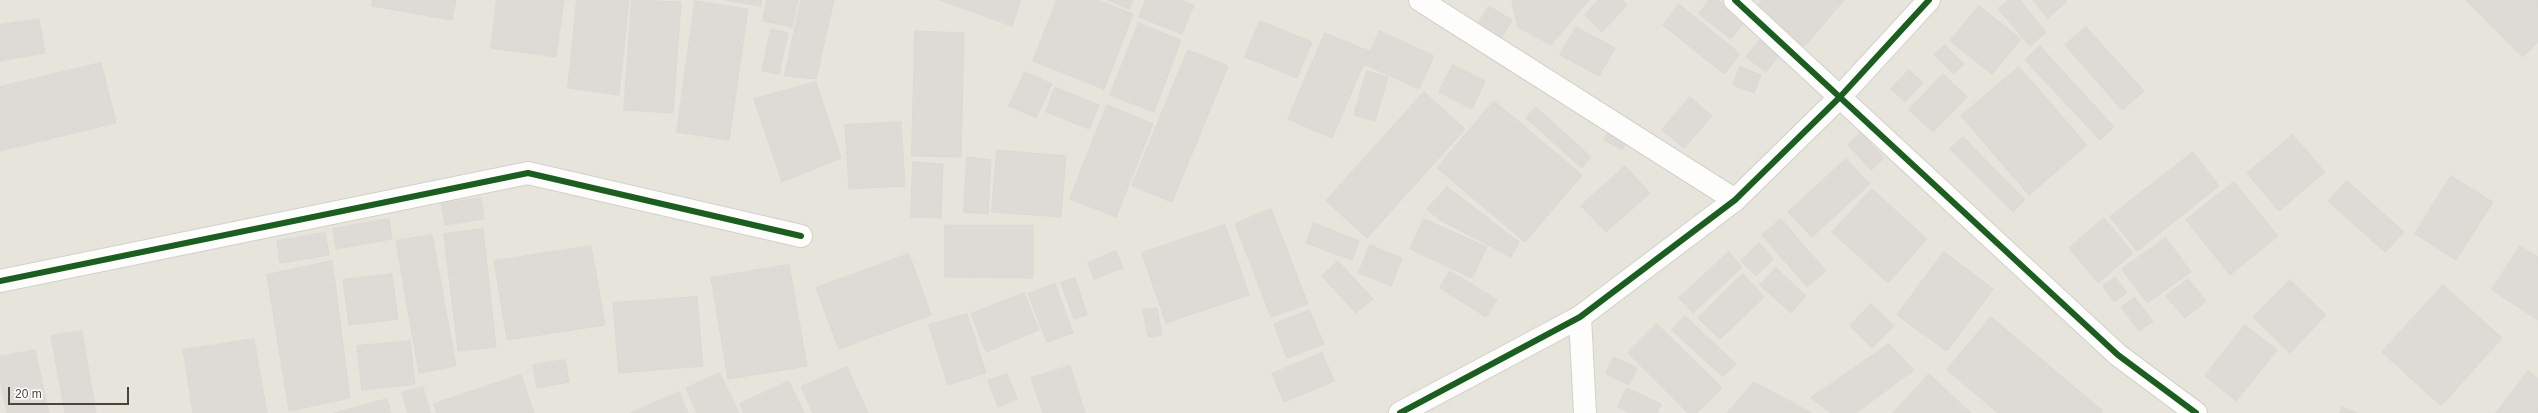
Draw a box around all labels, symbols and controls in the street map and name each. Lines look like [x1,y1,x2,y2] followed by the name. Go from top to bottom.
[10,379,131,405] scale bar
[15,387,42,401] text: 20 m

